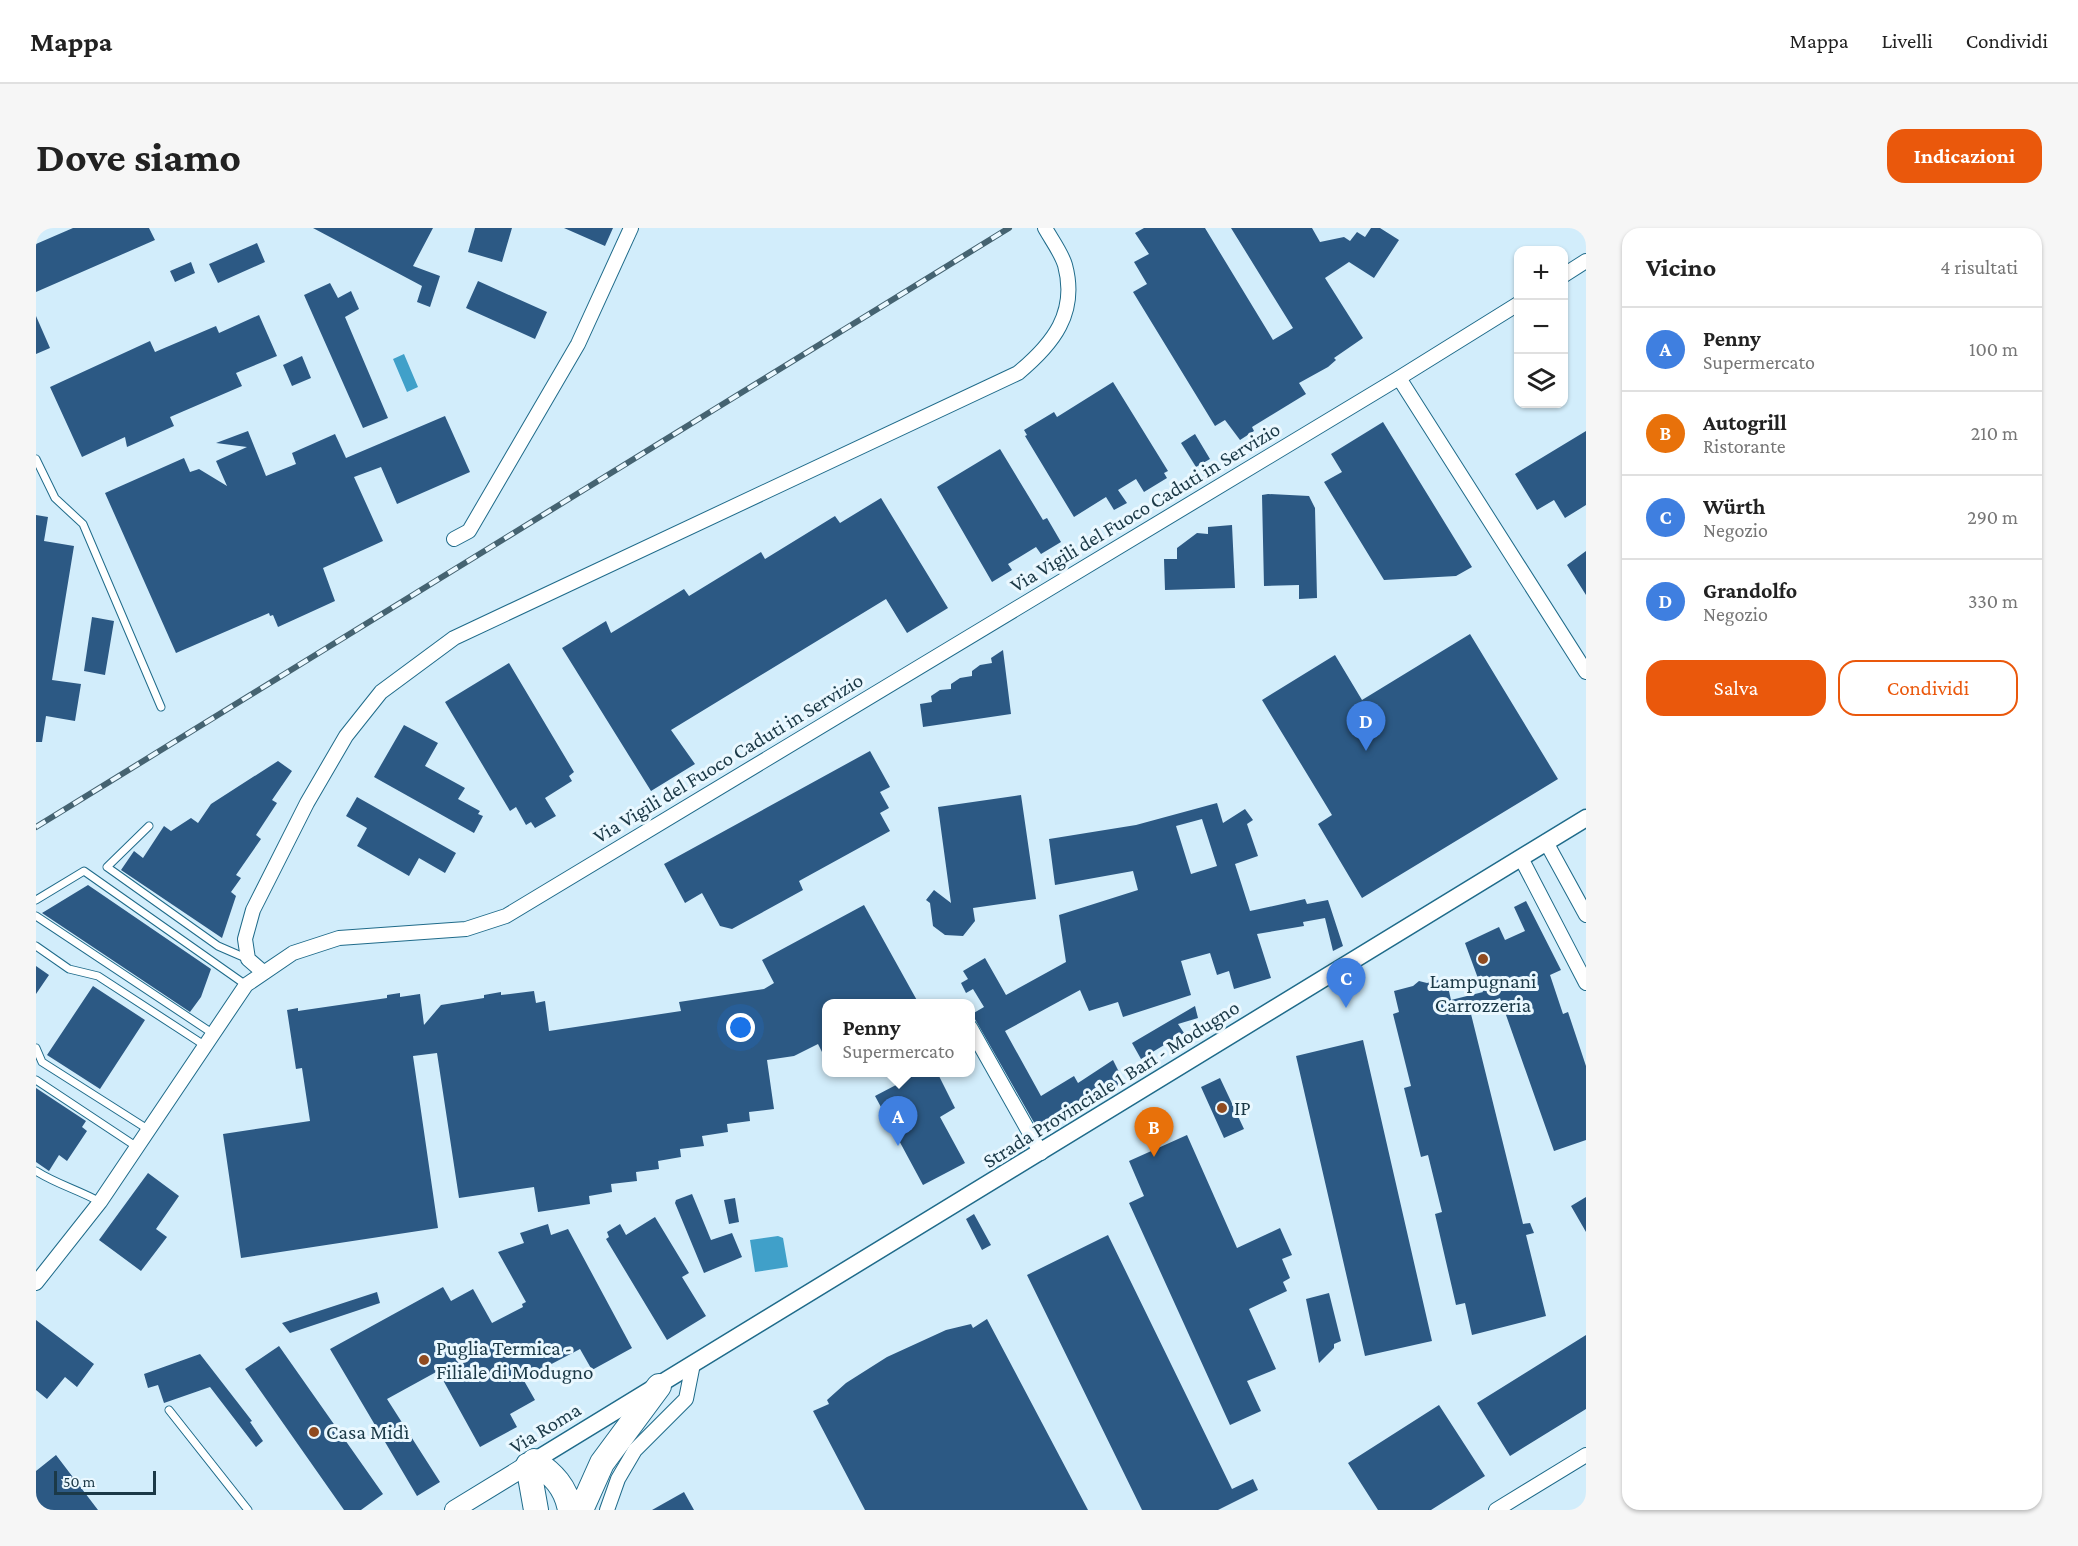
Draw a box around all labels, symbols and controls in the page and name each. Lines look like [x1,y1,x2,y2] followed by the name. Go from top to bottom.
[30,26,113,57] text: Mappa
[1790,29,1848,53] text: Mappa
[1881,29,1933,53] text: Livelli
[1966,29,2048,53] text: Condividi
[1887,129,2042,183] button: Indicazioni
[36,133,241,180] text: Dove siamo
[1514,246,1568,408] map controls
[1514,246,1568,300] button: +
[1646,253,1716,282] text: Vicino
[1940,256,2018,278] text: 4 risultati
[1514,300,1568,354] button: −
[1703,326,1761,351] text: Penny
[1660,338,1671,360] text: A
[1969,338,2018,360] text: 100 m
[1703,351,1815,373] text: Supermercato
[1514,354,1568,408] button: layers
[1703,410,1787,435] text: Autogrill
[1006,417,1284,597] street label: Via Vigili del Fuoco Caduti in Servizio
[1660,422,1671,444] text: B
[1971,422,2018,444] text: 210 m
[1703,435,1786,457] text: Ristorante
[1703,494,1765,519] text: Würth
[1659,506,1672,528] text: C
[1967,506,2018,528] text: 290 m
[1703,519,1768,541] text: Negozio
[1703,578,1797,603] text: Grandolfo
[1659,590,1672,612] text: D
[1968,590,2018,612] text: 330 m
[1703,603,1768,625] text: Negozio
[1646,660,1826,716] button: Salva
[1838,660,2018,716] button: Condividi
[589,668,867,848] street label: Via Vigili del Fuoco Caduti in Servizio
[1346,702,1386,751] pin: D
[1476,952,1490,966] marker: Lampugnani Carrozzeria
[1326,958,1366,1008] pin: C
[1429,969,1537,1017] place label: Lampugnani Carrozzeria
[978,994,1244,1174] street label: Strada Provinciale 1 Bari - Modugno
[822,999,975,1077] popup
[726,1013,755,1042] your location
[843,1015,900,1040] text: Penny
[843,1040,954,1062] text: Supermercato
[878,1096,918,1146] pin: A
[1234,1096,1251,1120] place label: IP
[1215,1101,1229,1115] marker: IP
[1134,1108,1174,1157] pin: B
[436,1336,594,1384] place label: Puglia Termica - Filiale di Modugno
[417,1353,431,1367] marker: Puglia Termica - Filiale di Modugno
[505,1397,585,1459] street label: Via Roma
[326,1420,410,1444] place label: Casa Midì
[307,1425,321,1439] marker: Casa Midì
[54,1468,156,1496] scale bar
[63,1473,95,1490] text: 50 m

